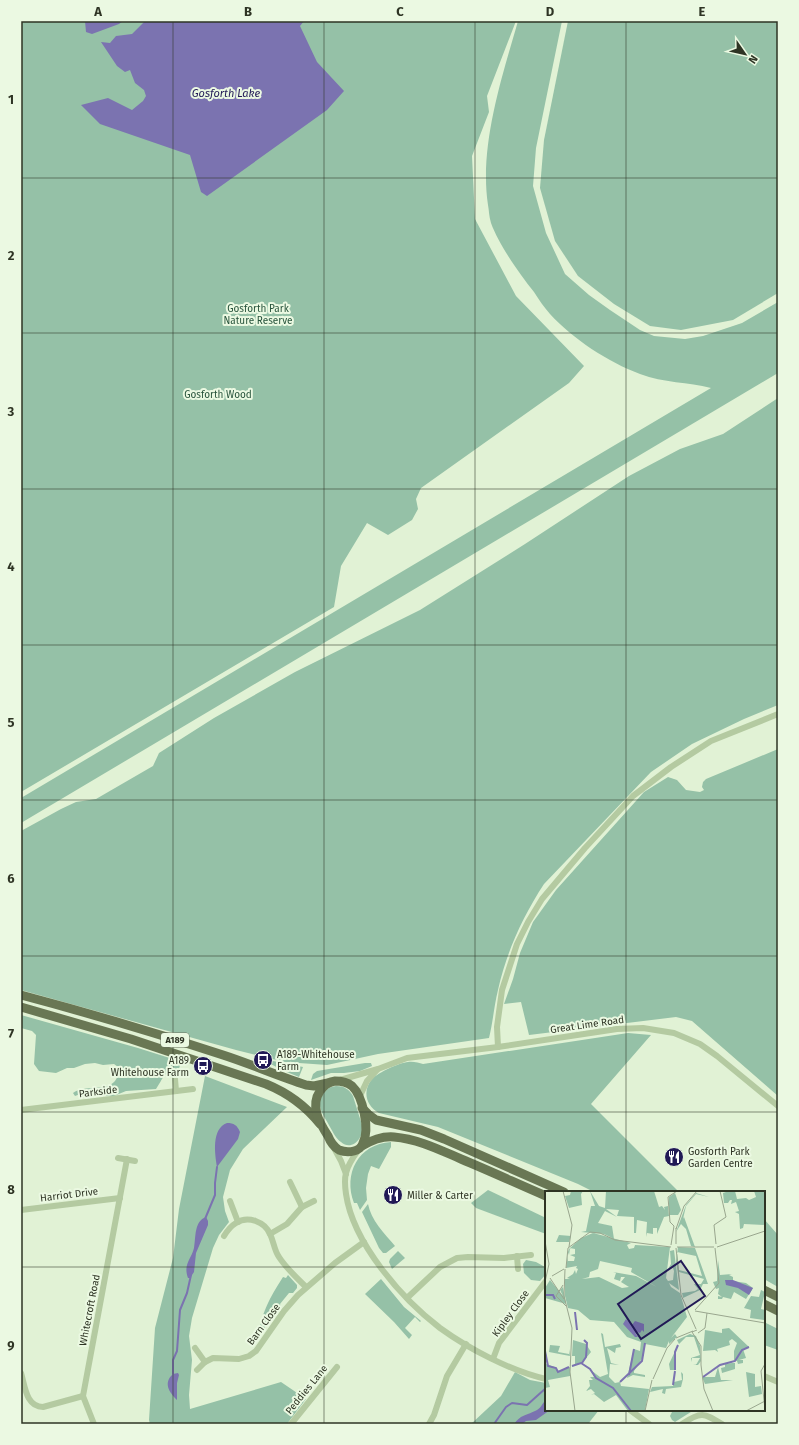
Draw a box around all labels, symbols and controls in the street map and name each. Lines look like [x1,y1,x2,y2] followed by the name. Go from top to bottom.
[93,4,102,19] text: A
[244,4,252,19] text: B
[396,4,404,19] text: C
[546,4,555,19] text: D
[699,4,706,19] text: E
[725,34,765,74] north arrow
[745,53,760,66] text: N
[192,87,261,100] water label: Gosforth Lake
[8,92,14,107] text: 1
[8,248,15,263] text: 2
[223,303,293,327] park label: Gosforth Park Nature Reserve
[184,389,252,401] park label: Gosforth Wood
[7,404,15,419] text: 3
[7,559,15,574] text: 4
[8,715,15,730] text: 5
[7,871,15,886] text: 6
[549,1014,625,1036] street label: Great Lime Road
[8,1026,14,1041] text: 7
[161,1033,189,1047] road number: A189
[252,1049,274,1071] bus stop icon: A189-Whitehouse Farm
[277,1049,355,1073] place label: A189-Whitehouse Farm
[111,1055,189,1079] place label: A189 Whitehouse Farm
[192,1055,214,1077] bus stop icon: A189 Whitehouse Farm
[78,1084,118,1100] street label: Parkside
[663,1146,685,1168] restaurant icon: Gosforth Park Garden Centre
[688,1146,753,1170] place label: Gosforth Park Garden Centre
[7,1182,15,1197] text: 8
[382,1184,404,1206] restaurant icon: Miller & Carter
[39,1185,99,1205] street label: Harriot Drive
[407,1190,473,1202] place label: Miller & Carter
[545,1191,765,1411] inset map
[77,1273,103,1347] street label: Whitecroft Road
[490,1288,532,1339] street label: Kipley Close
[245,1302,283,1348] street label: Barn Close
[7,1338,15,1353] text: 9
[283,1362,330,1417] street label: Peddies Lane

